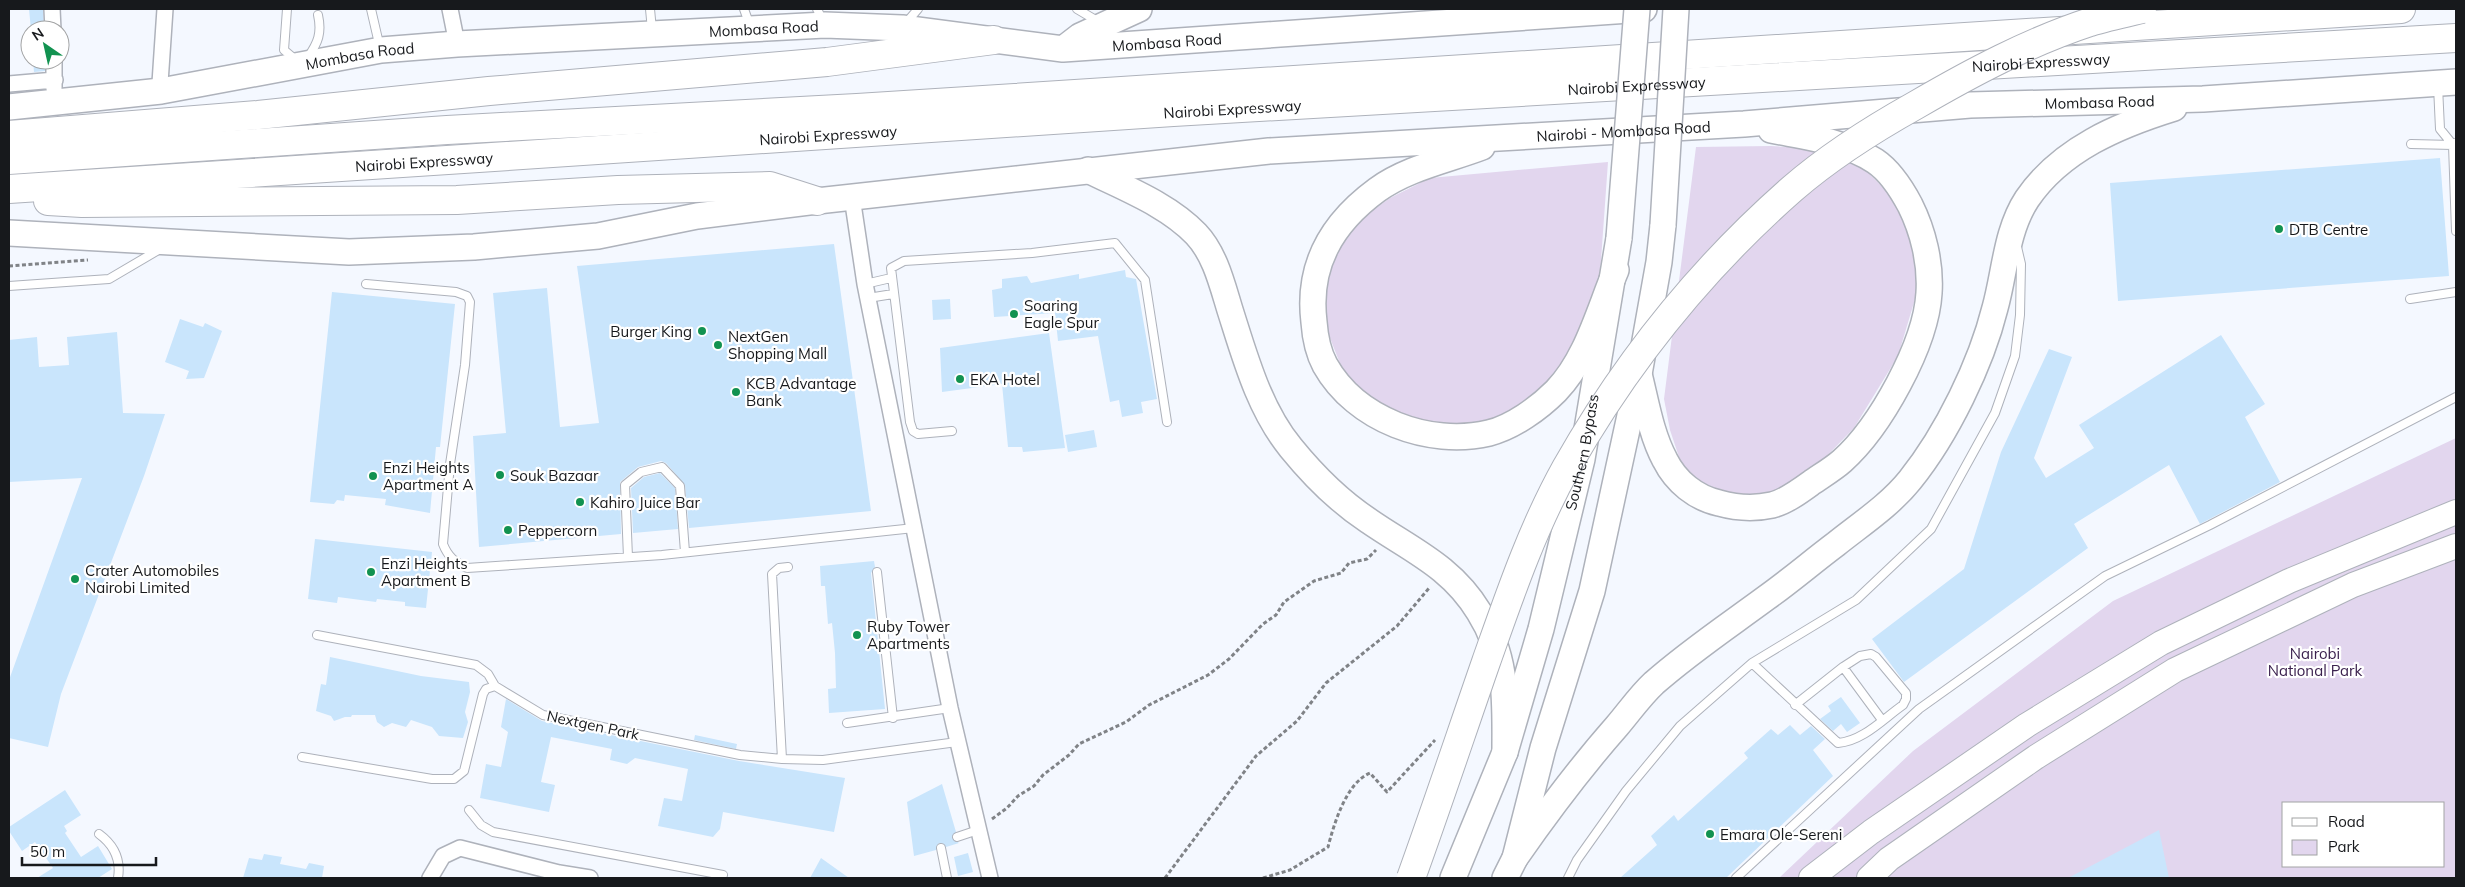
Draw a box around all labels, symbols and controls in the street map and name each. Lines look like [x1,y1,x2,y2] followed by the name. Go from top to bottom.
[708,16,819,40] street label: Mombasa Road
[20,20,70,70] north arrow
[28,24,47,45] text: N
[1112,29,1222,55] street label: Mombasa Road
[304,38,415,73] street label: Mombasa Road
[1971,48,2111,75] street label: Nairobi Expressway
[1567,72,1706,99] street label: Nairobi Expressway
[2044,91,2155,113] street label: Mombasa Road
[1163,95,1302,122] street label: Nairobi Expressway
[1536,116,1711,145] street label: Nairobi - Mombasa Road
[759,121,898,149] street label: Nairobi Expressway
[355,147,494,176] street label: Nairobi Expressway
[2289,220,2368,239] place label: DTB Centre
[2273,223,2285,235] marker: DTB Centre
[1024,296,1099,332] place label: Soaring Eagle Spur
[1008,308,1020,320] marker: Soaring Eagle Spur
[610,322,692,341] place label: Burger King
[696,325,708,337] marker: Burger King
[728,327,827,363] place label: NextGen Shopping Mall
[712,339,724,351] marker: NextGen Shopping Mall
[970,370,1040,389] place label: EKA Hotel
[954,373,966,385] marker: EKA Hotel
[746,374,856,410] place label: KCB Advantage Bank
[730,386,742,398] marker: KCB Advantage Bank
[1560,393,1602,512] street label: Southern Bypass
[383,458,473,494] place label: Enzi Heights Apartment A
[510,466,599,485] place label: Souk Bazaar
[494,469,506,481] marker: Souk Bazaar
[367,470,379,482] marker: Enzi Heights Apartment A
[590,493,700,512] place label: Kahiro Juice Bar
[574,496,586,508] marker: Kahiro Juice Bar
[518,521,597,540] place label: Peppercorn
[502,524,514,536] marker: Peppercorn
[381,554,471,590] place label: Enzi Heights Apartment B
[85,561,219,597] place label: Crater Automobiles Nairobi Limited
[365,566,377,578] marker: Enzi Heights Apartment B
[69,573,81,585] marker: Crater Automobiles Nairobi Limited
[867,617,950,653] place label: Ruby Tower Apartments
[851,629,863,641] marker: Ruby Tower Apartments
[2268,644,2362,680] park label: Nairobi National Park
[545,706,641,744] street label: Nextgen Park
[2282,802,2445,867] legend
[2328,812,2365,831] text: Road
[1720,825,1842,844] place label: Emara Ole-Sereni
[1704,828,1716,840] marker: Emara Ole-Sereni
[22,834,156,866] scale bar
[2328,837,2360,856] text: Park
[30,842,65,861] text: 50 m

